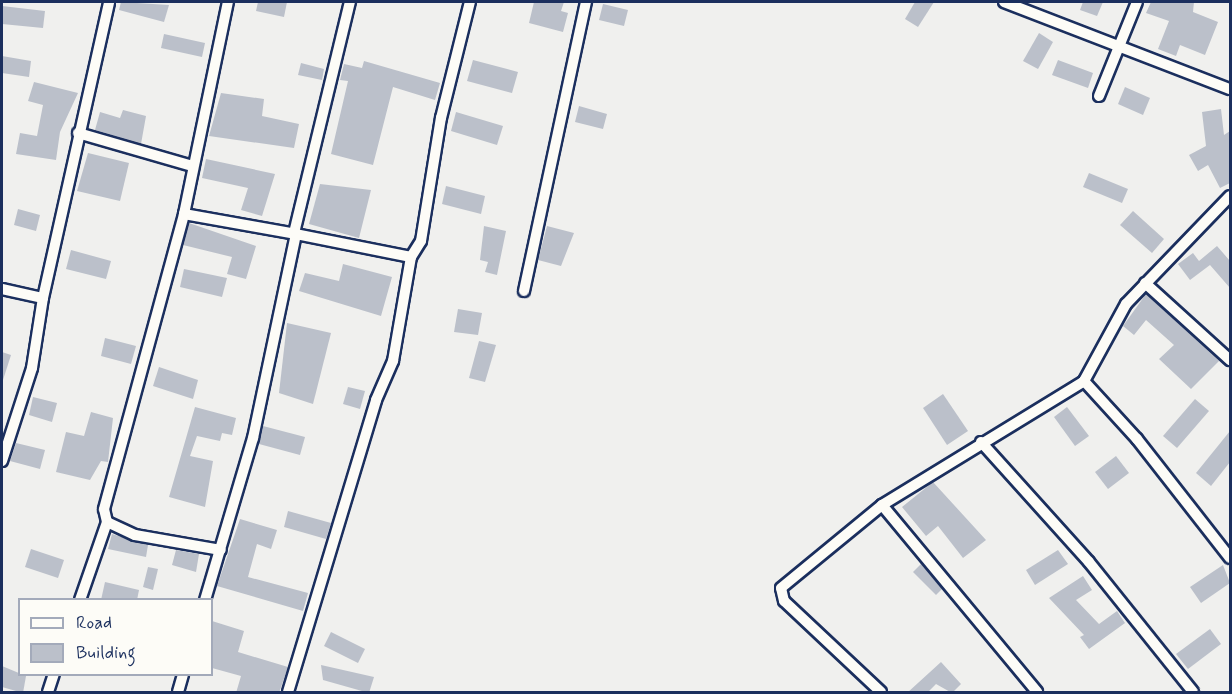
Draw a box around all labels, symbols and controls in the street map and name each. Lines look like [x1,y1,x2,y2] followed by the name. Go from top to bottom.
[18,598,213,676] legend
[76,611,112,635] text: Road
[76,641,136,665] text: Building

